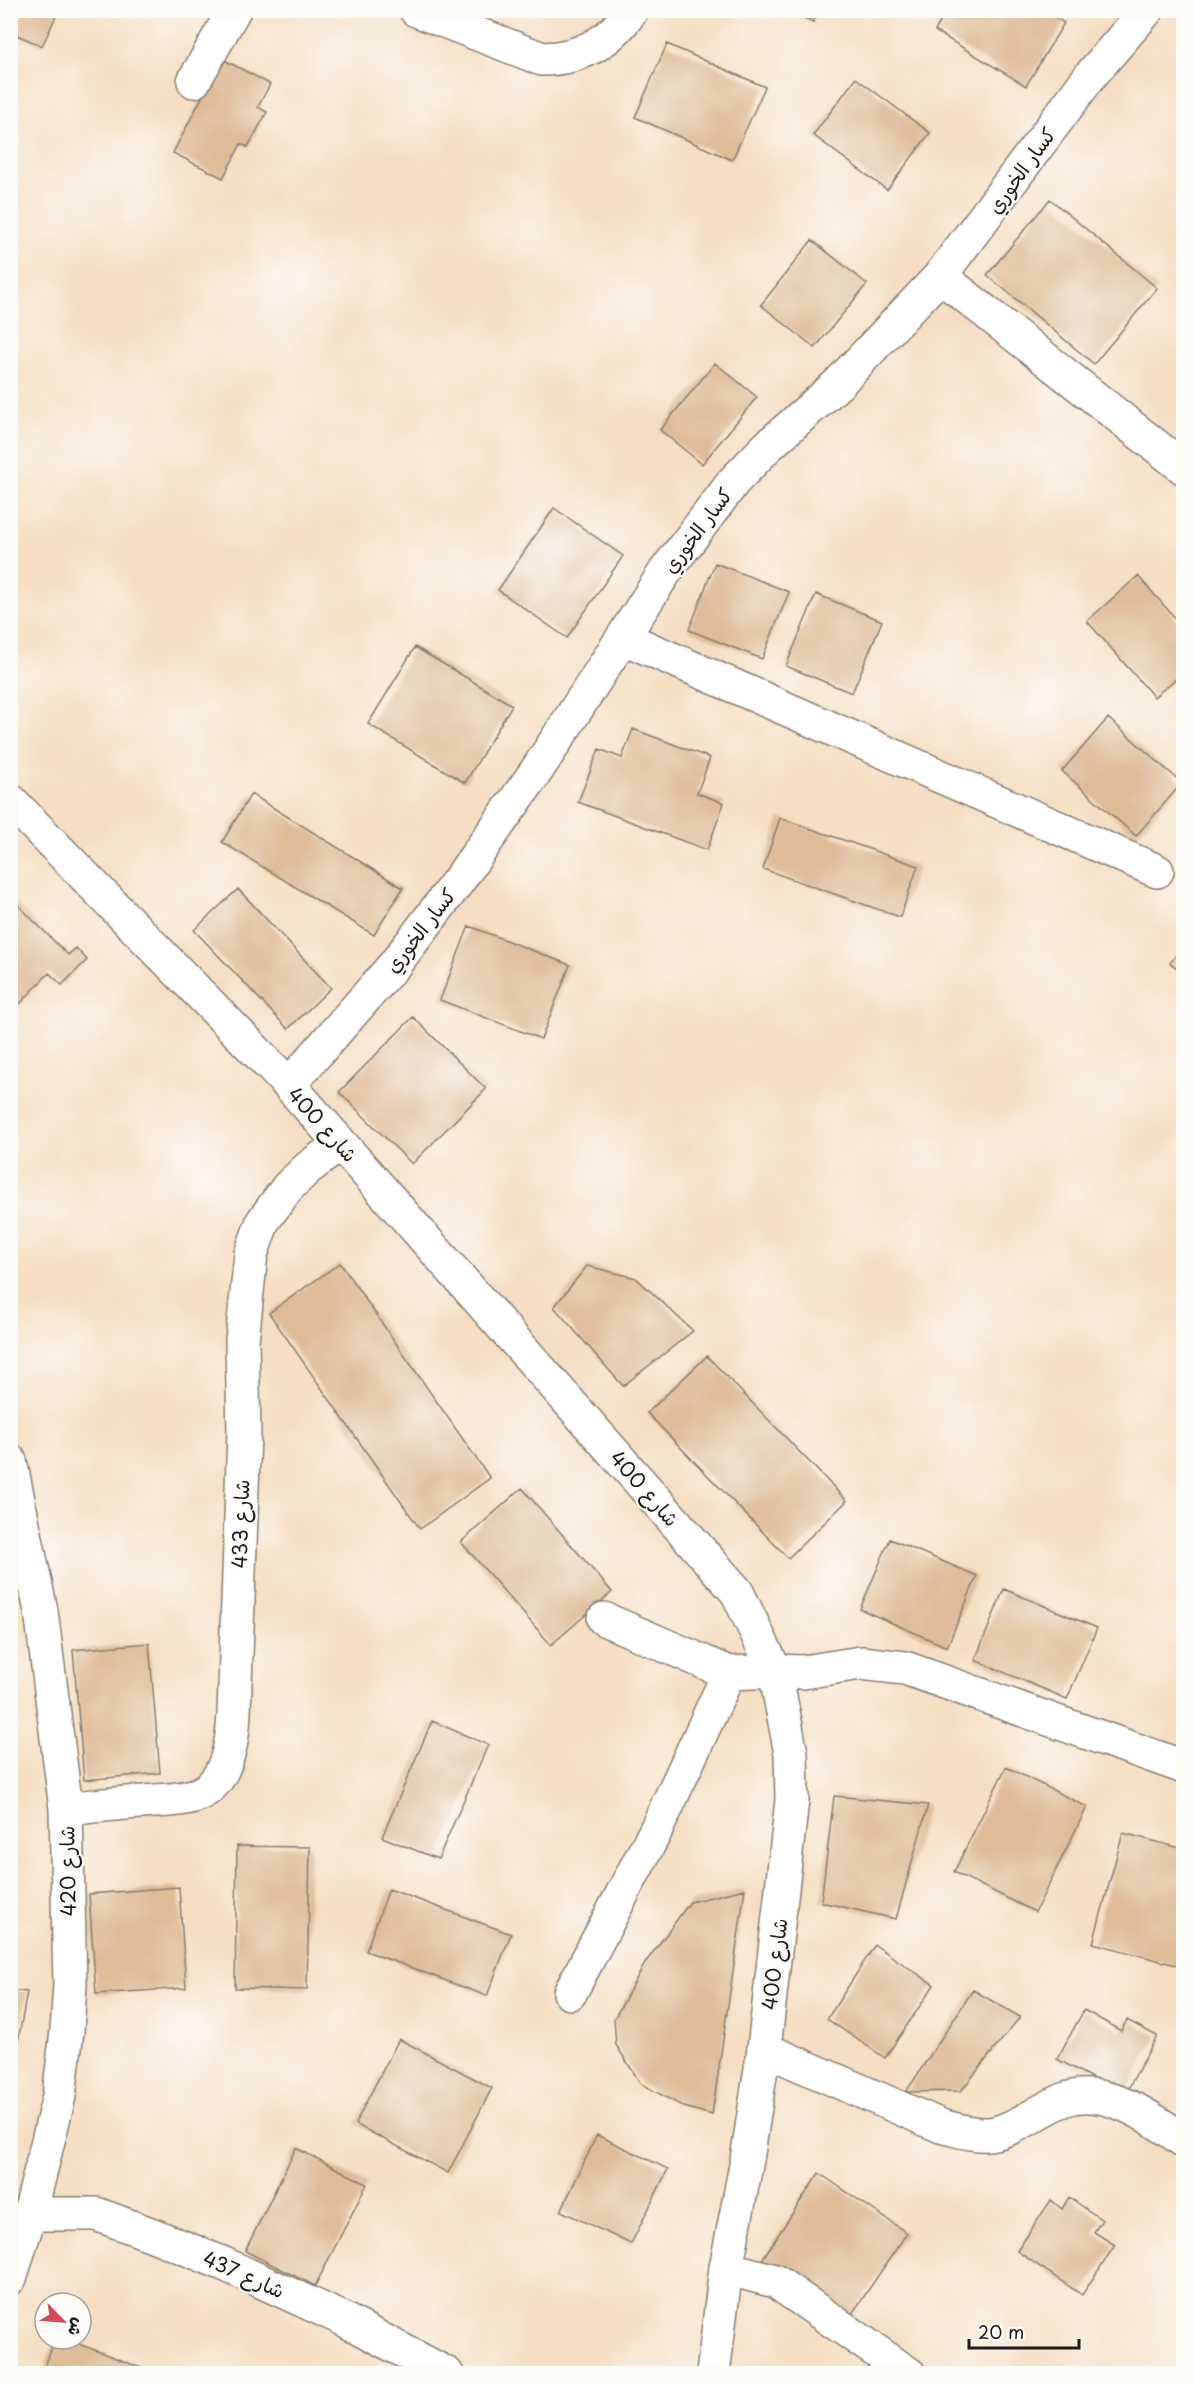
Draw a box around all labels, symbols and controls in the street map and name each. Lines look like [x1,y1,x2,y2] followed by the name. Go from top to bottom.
[979,120,1064,220] street label: كسار الخوري
[655,481,740,580] street label: كسار الخوري
[377,881,464,979] street label: كسار الخوري
[281,1080,365,1168] street label: شارع 400
[603,1443,687,1533] street label: شارع 400
[223,1479,257,1569] street label: شارع 433
[51,1825,83,1917] street label: شارع 420
[753,1916,795,2012] street label: شارع 400
[198,2243,290,2305] street label: شارع 437
[33,2291,93,2351] north arrow
[969,2312,1078,2350] scale bar
[63,2315,92,2341] text: ش
[978,2318,1024,2345] text: 20 m

